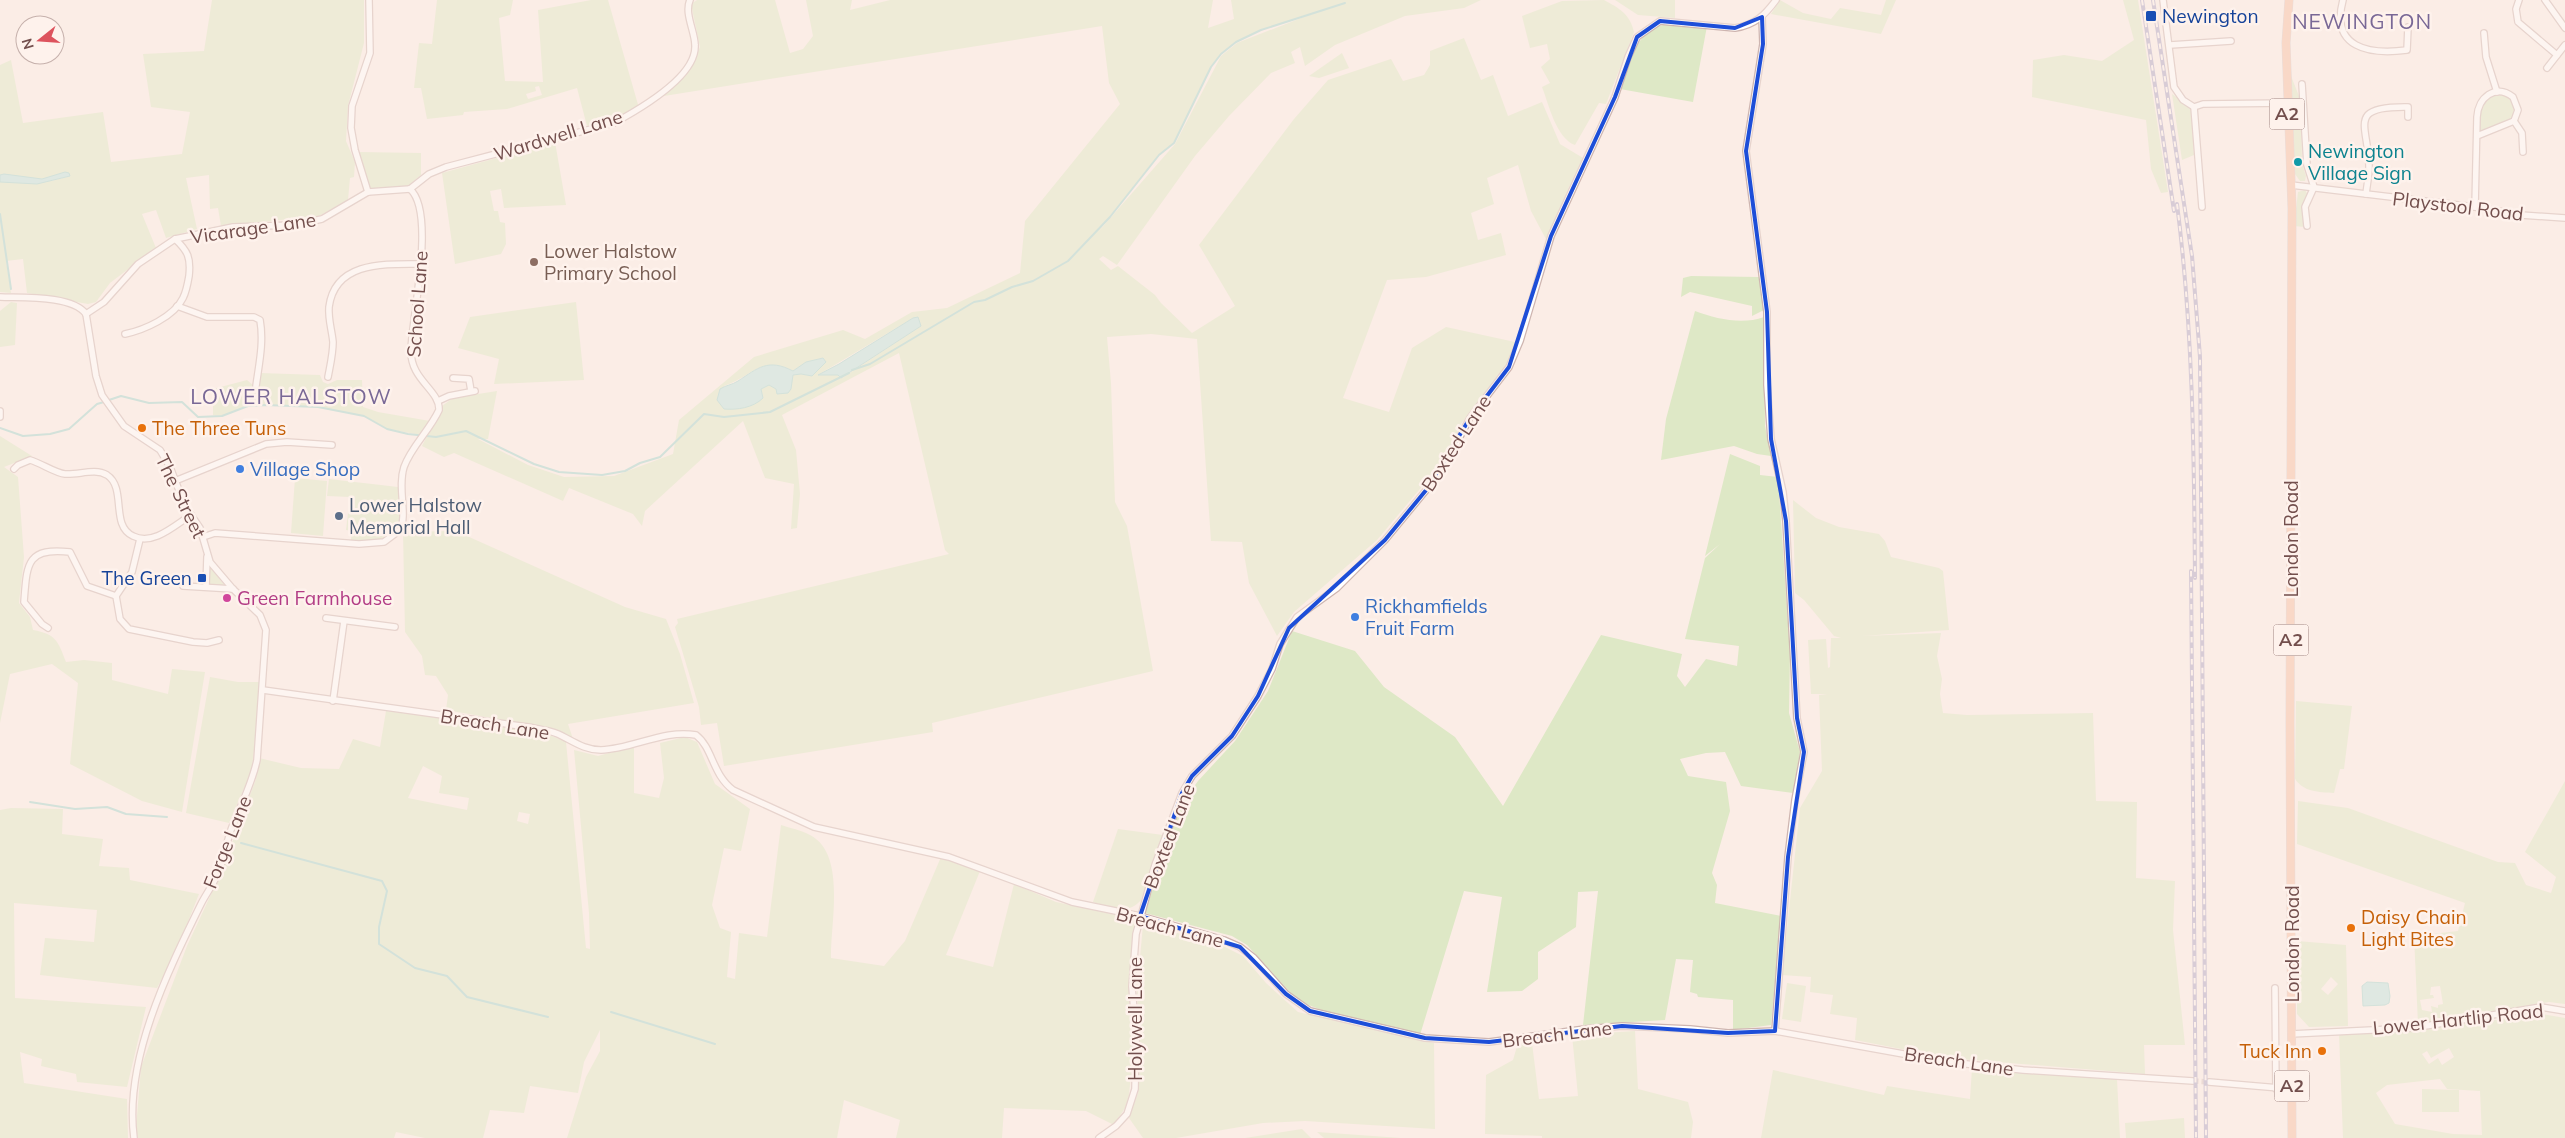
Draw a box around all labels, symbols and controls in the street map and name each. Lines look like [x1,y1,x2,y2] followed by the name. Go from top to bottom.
[2162,4,2259,28] place label: Newington
[2292,8,2432,34] district label: NEWINGTON
[2144,9,2158,23] marker: Newington
[15,15,65,65] north arrow
[17,36,38,51] text: N
[2270,98,2304,130] road number: A2
[491,104,625,166] street label: Wardwell Lane
[2308,139,2412,185] place label: Newington Village Sign
[2292,156,2304,168] marker: Newington Village Sign
[2391,186,2525,226] street label: Playstool Road
[189,207,317,249] street label: Vicarage Lane
[544,239,677,285] place label: Lower Halstow Primary School
[401,250,433,358] street label: School Lane
[528,256,540,268] marker: Lower Halstow Primary School
[190,383,392,409] district label: LOWER HALSTOW
[1416,390,1496,496] street label: Boxted Lane
[152,416,287,440] place label: The Three Tuns
[136,422,148,434] marker: The Three Tuns
[150,450,212,542] street label: The Street
[250,457,360,481] place label: Village Shop
[234,463,246,475] marker: Village Shop
[2279,480,2303,598] street label: London Road
[349,493,482,539] place label: Lower Halstow Memorial Hall
[333,510,345,522] marker: Lower Halstow Memorial Hall
[102,566,192,590] place label: The Green
[196,572,208,584] marker: The Green
[237,586,392,610] place label: Green Farmhouse
[221,592,233,604] marker: Green Farmhouse
[1365,594,1488,640] place label: Rickhamfields Fruit Farm
[1349,611,1361,623] marker: Rickhamfields Fruit Farm
[2274,624,2308,656] road number: A2
[439,704,551,744] street label: Breach Lane
[1138,780,1200,892] street label: Boxted Lane
[198,792,256,892] street label: Forge Lane
[2280,885,2304,1003] street label: London Road
[1114,901,1226,953] street label: Breach Lane
[2361,905,2467,951] place label: Daisy Chain Light Bites
[2345,922,2357,934] marker: Daisy Chain Light Bites
[1123,957,1147,1081] street label: Holywell Lane
[2371,998,2545,1040] street label: Lower Hartlip Road
[1501,1015,1613,1053] street label: Breach Lane
[2240,1039,2312,1063] place label: Tuck Inn
[1903,1041,2015,1081] street label: Breach Lane
[2316,1045,2328,1057] marker: Tuck Inn
[2274,1070,2310,1102] road number: A2

